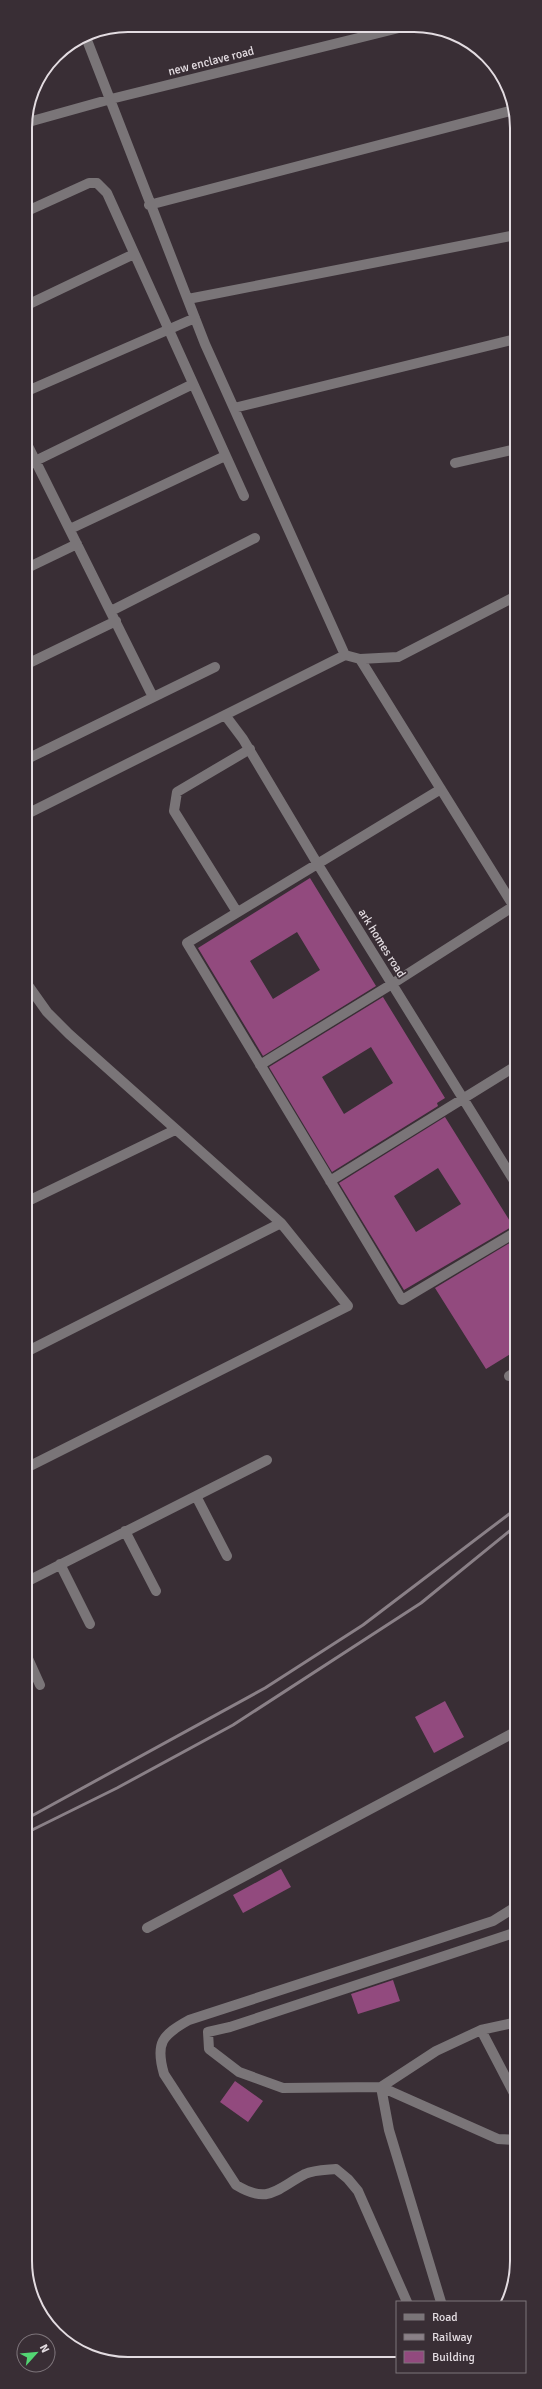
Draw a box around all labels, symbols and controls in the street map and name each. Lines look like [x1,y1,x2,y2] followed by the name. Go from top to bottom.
[167,44,256,79] street label: new enclave road
[354,906,409,980] street label: ark homes road
[396,2301,526,2373] legend
[432,2310,458,2325] text: Road
[432,2330,472,2345] text: Railway
[16,2333,56,2373] north arrow
[37,2342,52,2355] text: N
[432,2350,475,2365] text: Building

